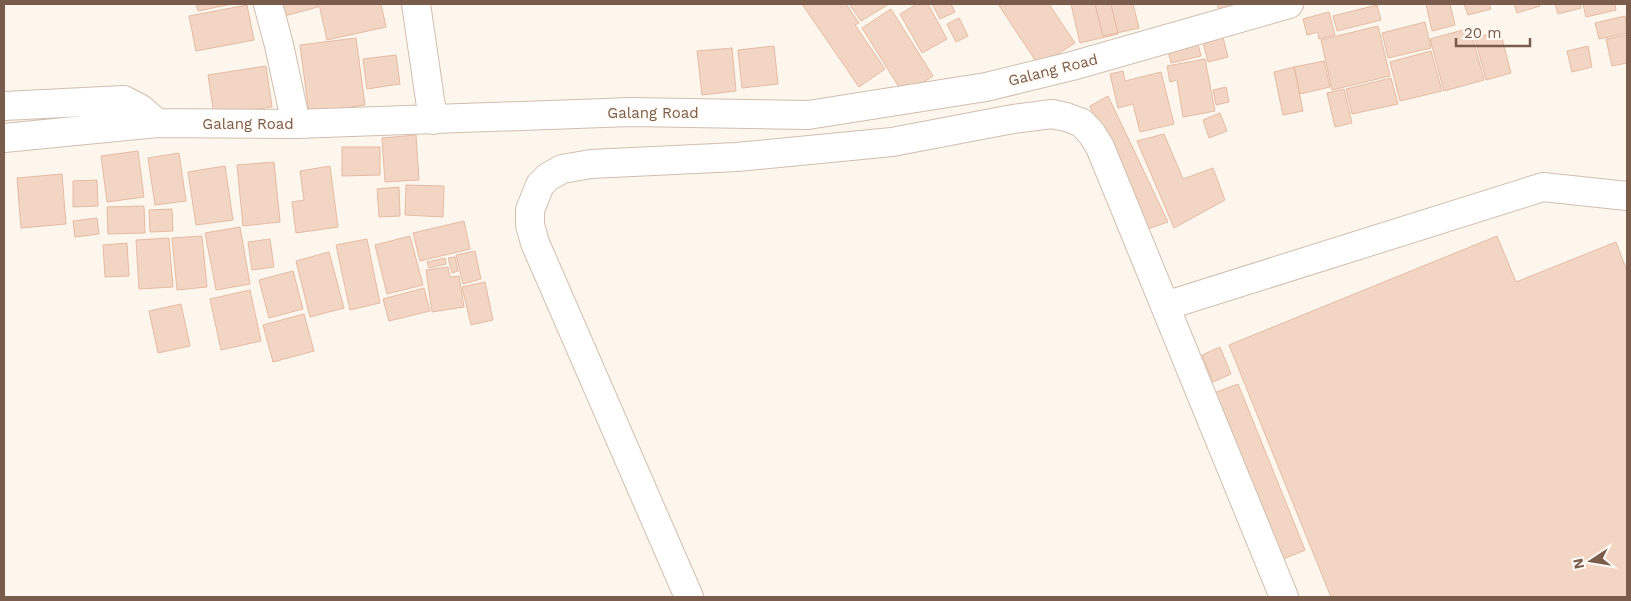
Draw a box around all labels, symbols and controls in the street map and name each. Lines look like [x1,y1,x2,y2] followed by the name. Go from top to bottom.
[1456,15,1530,47] scale bar
[1464,24,1502,42] text: 20 m
[1006,50,1100,90] street label: Galang Road
[607,104,699,122] street label: Galang Road
[202,115,294,133] street label: Galang Road
[1566,536,1616,586] north arrow
[1569,557,1587,570] text: N

